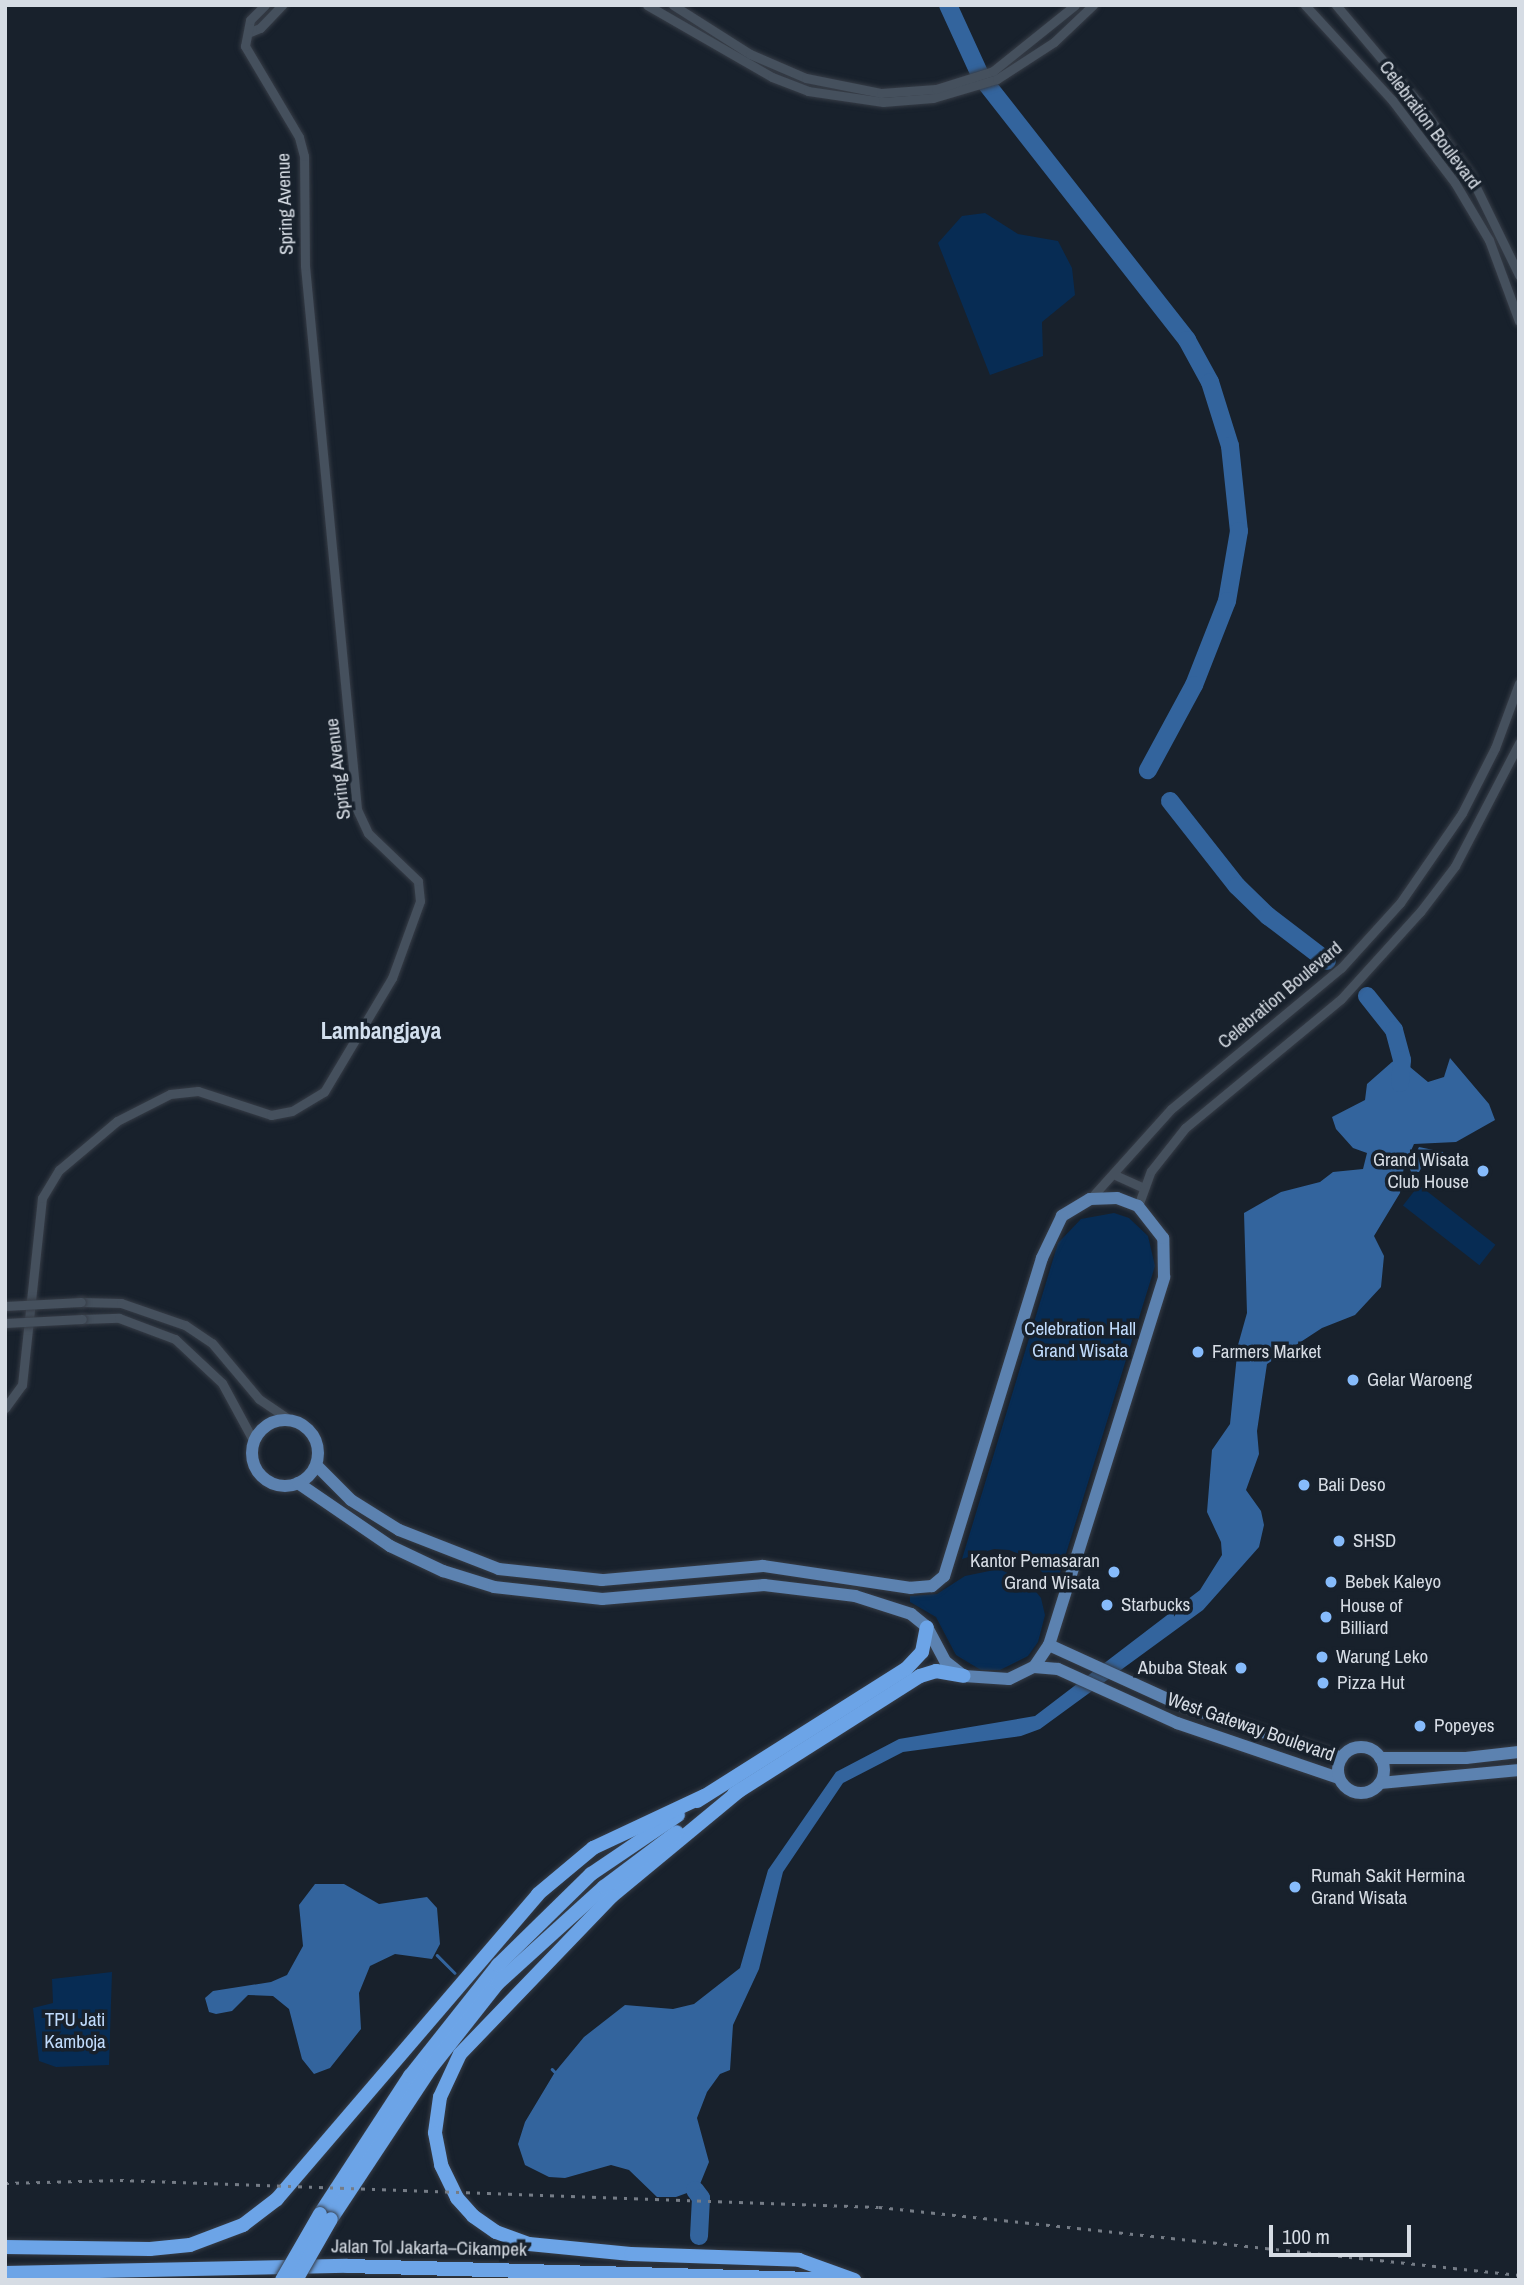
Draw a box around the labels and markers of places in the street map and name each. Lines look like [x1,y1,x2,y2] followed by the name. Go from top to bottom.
[1373,1149,1469,1193] place label: Grand Wisata Club House
[1475,1163,1491,1179] marker: Grand Wisata Club House
[1212,1341,1321,1363] place label: Farmers Market
[1190,1344,1206,1360] marker: Farmers Market
[1367,1369,1472,1391] place label: Gelar Waroeng
[1345,1372,1361,1388] marker: Gelar Waroeng
[1318,1474,1386,1496] place label: Bali Deso
[1296,1477,1312,1493] marker: Bali Deso
[1353,1530,1396,1552] place label: SHSD
[1331,1533,1347,1549] marker: SHSD
[970,1550,1100,1594] place label: Kantor Pemasaran Grand Wisata
[1106,1564,1122,1580] marker: Kantor Pemasaran Grand Wisata
[1345,1571,1441,1593] place label: Bebek Kaleyo
[1323,1574,1339,1590] marker: Bebek Kaleyo
[1121,1594,1190,1616] place label: Starbucks
[1340,1595,1402,1639] place label: House of Billiard
[1099,1597,1115,1613] marker: Starbucks
[1318,1609,1334,1625] marker: House of Billiard
[1336,1646,1428,1668] place label: Warung Leko
[1314,1649,1330,1665] marker: Warung Leko
[1138,1657,1227,1679] place label: Abuba Steak
[1233,1660,1249,1676] marker: Abuba Steak
[1337,1672,1405,1694] place label: Pizza Hut
[1315,1675,1331,1691] marker: Pizza Hut
[1434,1715,1495,1737] place label: Popeyes
[1412,1718,1428,1734] marker: Popeyes
[1311,1865,1465,1909] place label: Rumah Sakit Hermina Grand Wisata
[1285,1877,1305,1897] marker: Rumah Sakit Hermina Grand Wisata

